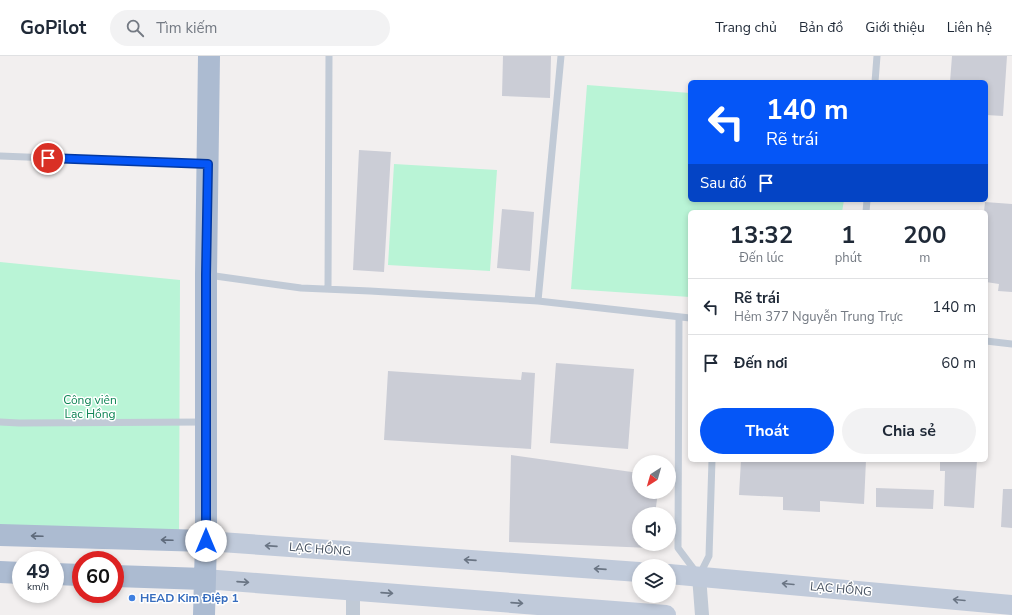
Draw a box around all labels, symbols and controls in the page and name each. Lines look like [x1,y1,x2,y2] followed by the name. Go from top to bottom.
[110,10,390,46] search box
[20,15,86,41] text: GoPilot
[124,17,146,39] icon: search
[156,18,217,38] text: Tìm kiếm
[715,18,777,37] text: Trang chủ
[799,18,843,37] text: Bản đồ
[865,18,925,37] text: Giới thiệu
[947,18,992,37] text: Liên hệ
[766,91,849,129] text: 140 m
[700,96,752,148] icon: left
[766,127,818,151] text: Rẽ trái
[31,141,65,175] pin
[37,147,59,169] icon: arrive
[755,172,777,194] icon: arrive
[700,173,747,193] text: Sau đó
[730,219,793,251] text: 13:32
[841,219,855,251] text: 1
[903,219,946,251] text: 200
[739,249,784,267] text: Đến lúc
[835,249,862,267] text: phút
[919,249,930,267] text: m
[734,288,780,308] text: Rẽ trái
[700,296,722,318] icon: left
[932,297,976,317] text: 140 m
[734,308,903,326] text: Hẻm 377 Nguyễn Trung Trực
[700,352,722,374] icon: arrive
[734,353,788,373] text: Đến nơi
[941,353,976,373] text: 60 m
[63,392,117,422] park label: Công viên Lạc Hồng
[700,408,834,454] button: Thoát
[842,408,976,454] button: Chia sẻ
[632,455,676,499] north arrow
[632,455,676,603] map controls
[632,507,676,551] button: sound
[185,520,227,562] position arrow
[31,532,44,539] one-way arrow
[161,536,174,543] one-way arrow
[289,538,352,559] street label: LẠC HỒNG
[265,542,278,549] one-way arrow
[72,551,124,603] speed limit sign: 60
[464,556,477,563] one-way arrow
[26,558,50,585] text: 49
[632,559,676,603] button: layers
[594,565,607,572] one-way arrow
[809,577,873,600] street label: LẠC HỒNG
[236,579,249,586] one-way arrow
[27,580,49,594] text: km/h
[782,580,795,588] one-way arrow
[140,590,239,606] place label: HEAD Kim Điệp 1
[380,590,393,597] one-way arrow
[127,593,137,603] marker: HEAD Kim Điệp 1
[953,596,966,603] one-way arrow
[510,600,523,607] one-way arrow

